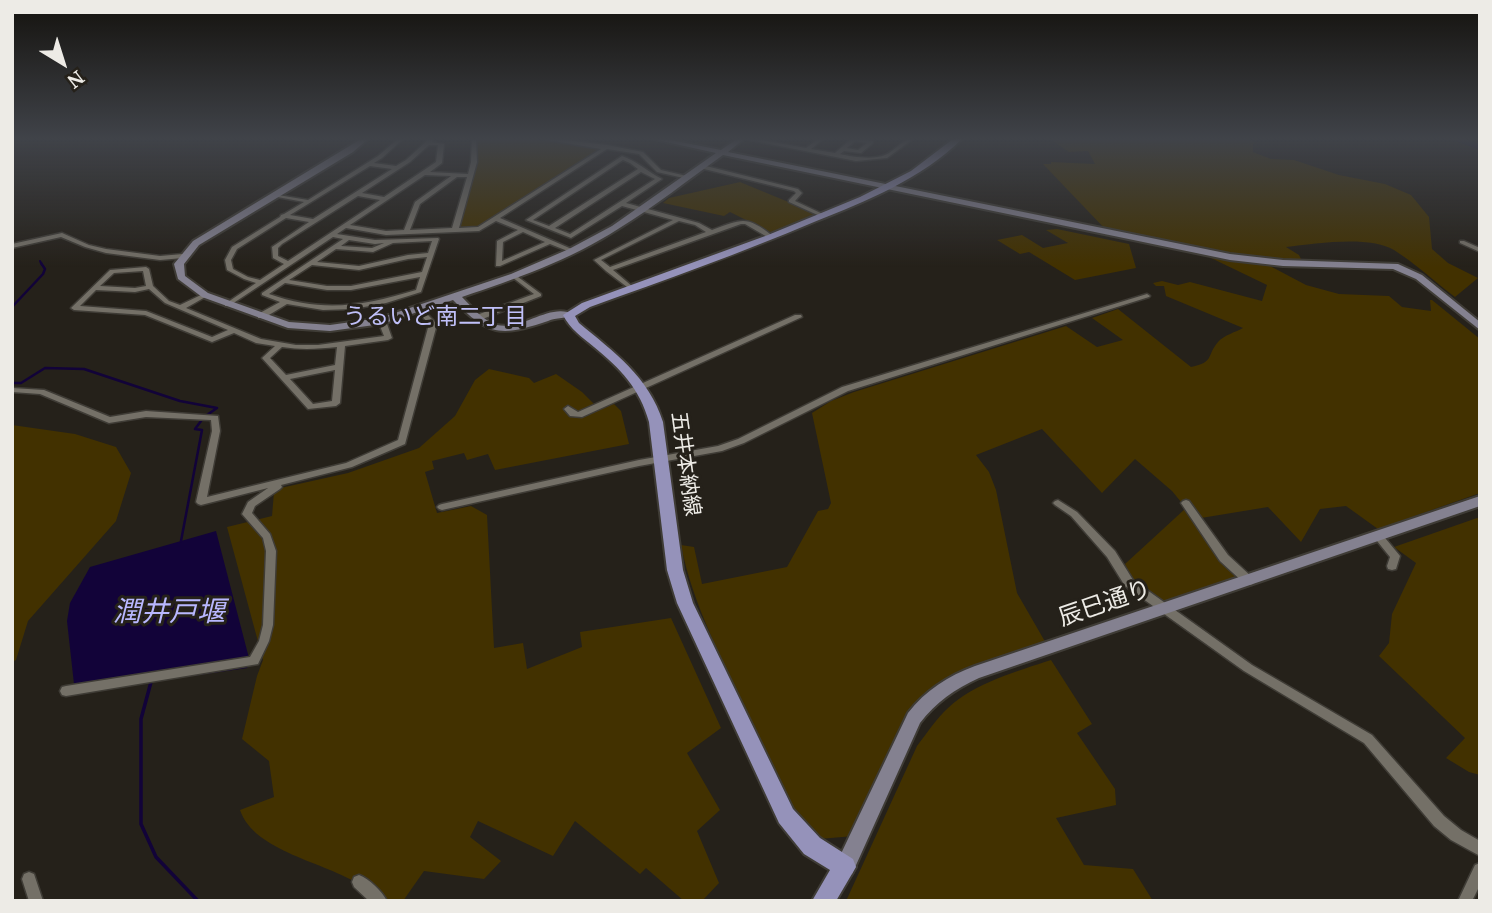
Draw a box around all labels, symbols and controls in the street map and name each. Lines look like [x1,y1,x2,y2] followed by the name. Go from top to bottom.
[28,28,98,98] north arrow
[62,65,90,94] text: N
[343,303,527,331] district label: うるいど南二丁目
[665,410,705,518] street label: 五井本納線
[1055,575,1155,633] street label: 辰巳通り
[113,596,225,630] water label: 潤井戸堰

